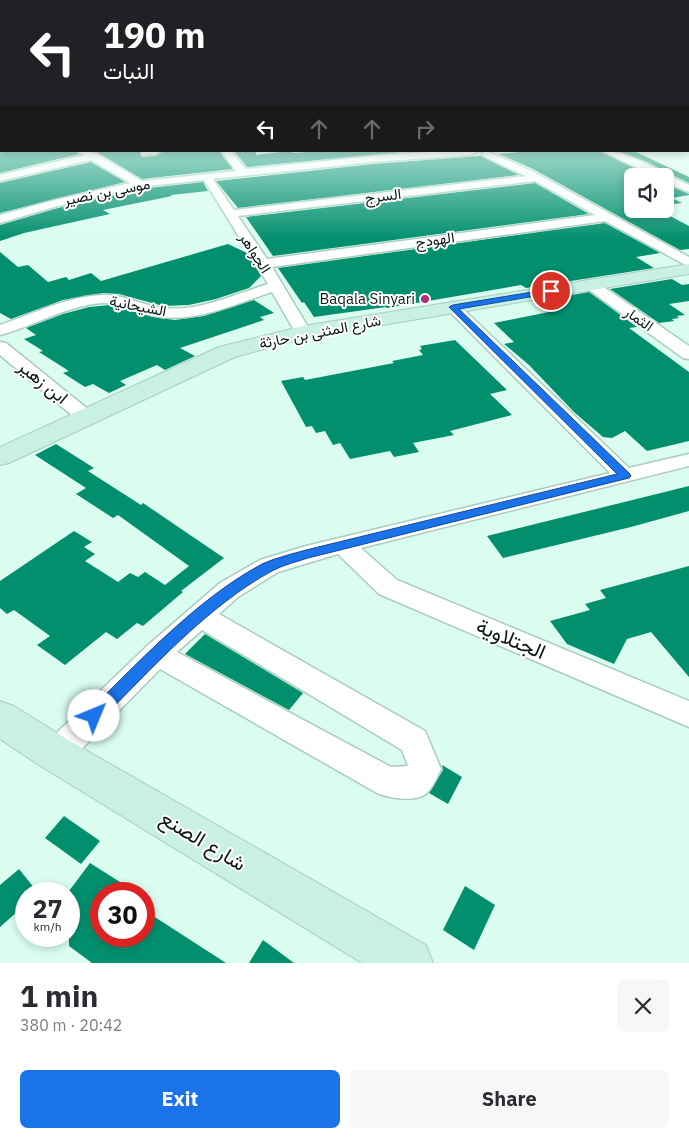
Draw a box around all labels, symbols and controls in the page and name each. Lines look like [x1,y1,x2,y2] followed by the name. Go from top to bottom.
[103,12,206,58] text: 190 m
[20,20,85,85] icon: left
[103,56,154,85] text: النبات
[252,115,280,143] icon: left
[305,115,333,143] icon: ahead
[358,115,386,143] icon: ahead
[411,115,439,143] icon: right
[624,168,674,218] map controls
[624,168,674,218] button: sound
[61,174,152,210] street label: موسى بن نصير
[364,184,402,209] street label: السرج
[414,227,456,254] street label: الهودج
[235,228,275,277] street label: الجواهر
[530,270,572,312] pin
[537,277,565,305] icon: arrive
[319,289,415,308] place label: Baqala Sinyari
[108,291,168,320] street label: الشيحانية
[419,293,431,305] marker: Baqala Sinyari
[620,301,657,335] street label: الثمار
[257,310,383,355] street label: شارع المثنى بن حارثة
[13,354,73,409] street label: ابن زهير
[472,611,550,665] street label: الجتلاوية
[67,689,119,741] position arrow
[155,803,252,878] street label: شارع الصنع
[90,882,155,947] speed limit sign: 30
[32,892,63,925] text: 27
[33,919,62,934] text: km/h
[20,976,98,1015] text: 1 min
[617,980,669,1032] button: close
[20,1015,122,1035] text: 380 m · 20:42
[20,1070,340,1128] button: Exit
[350,1070,669,1128] button: Share

